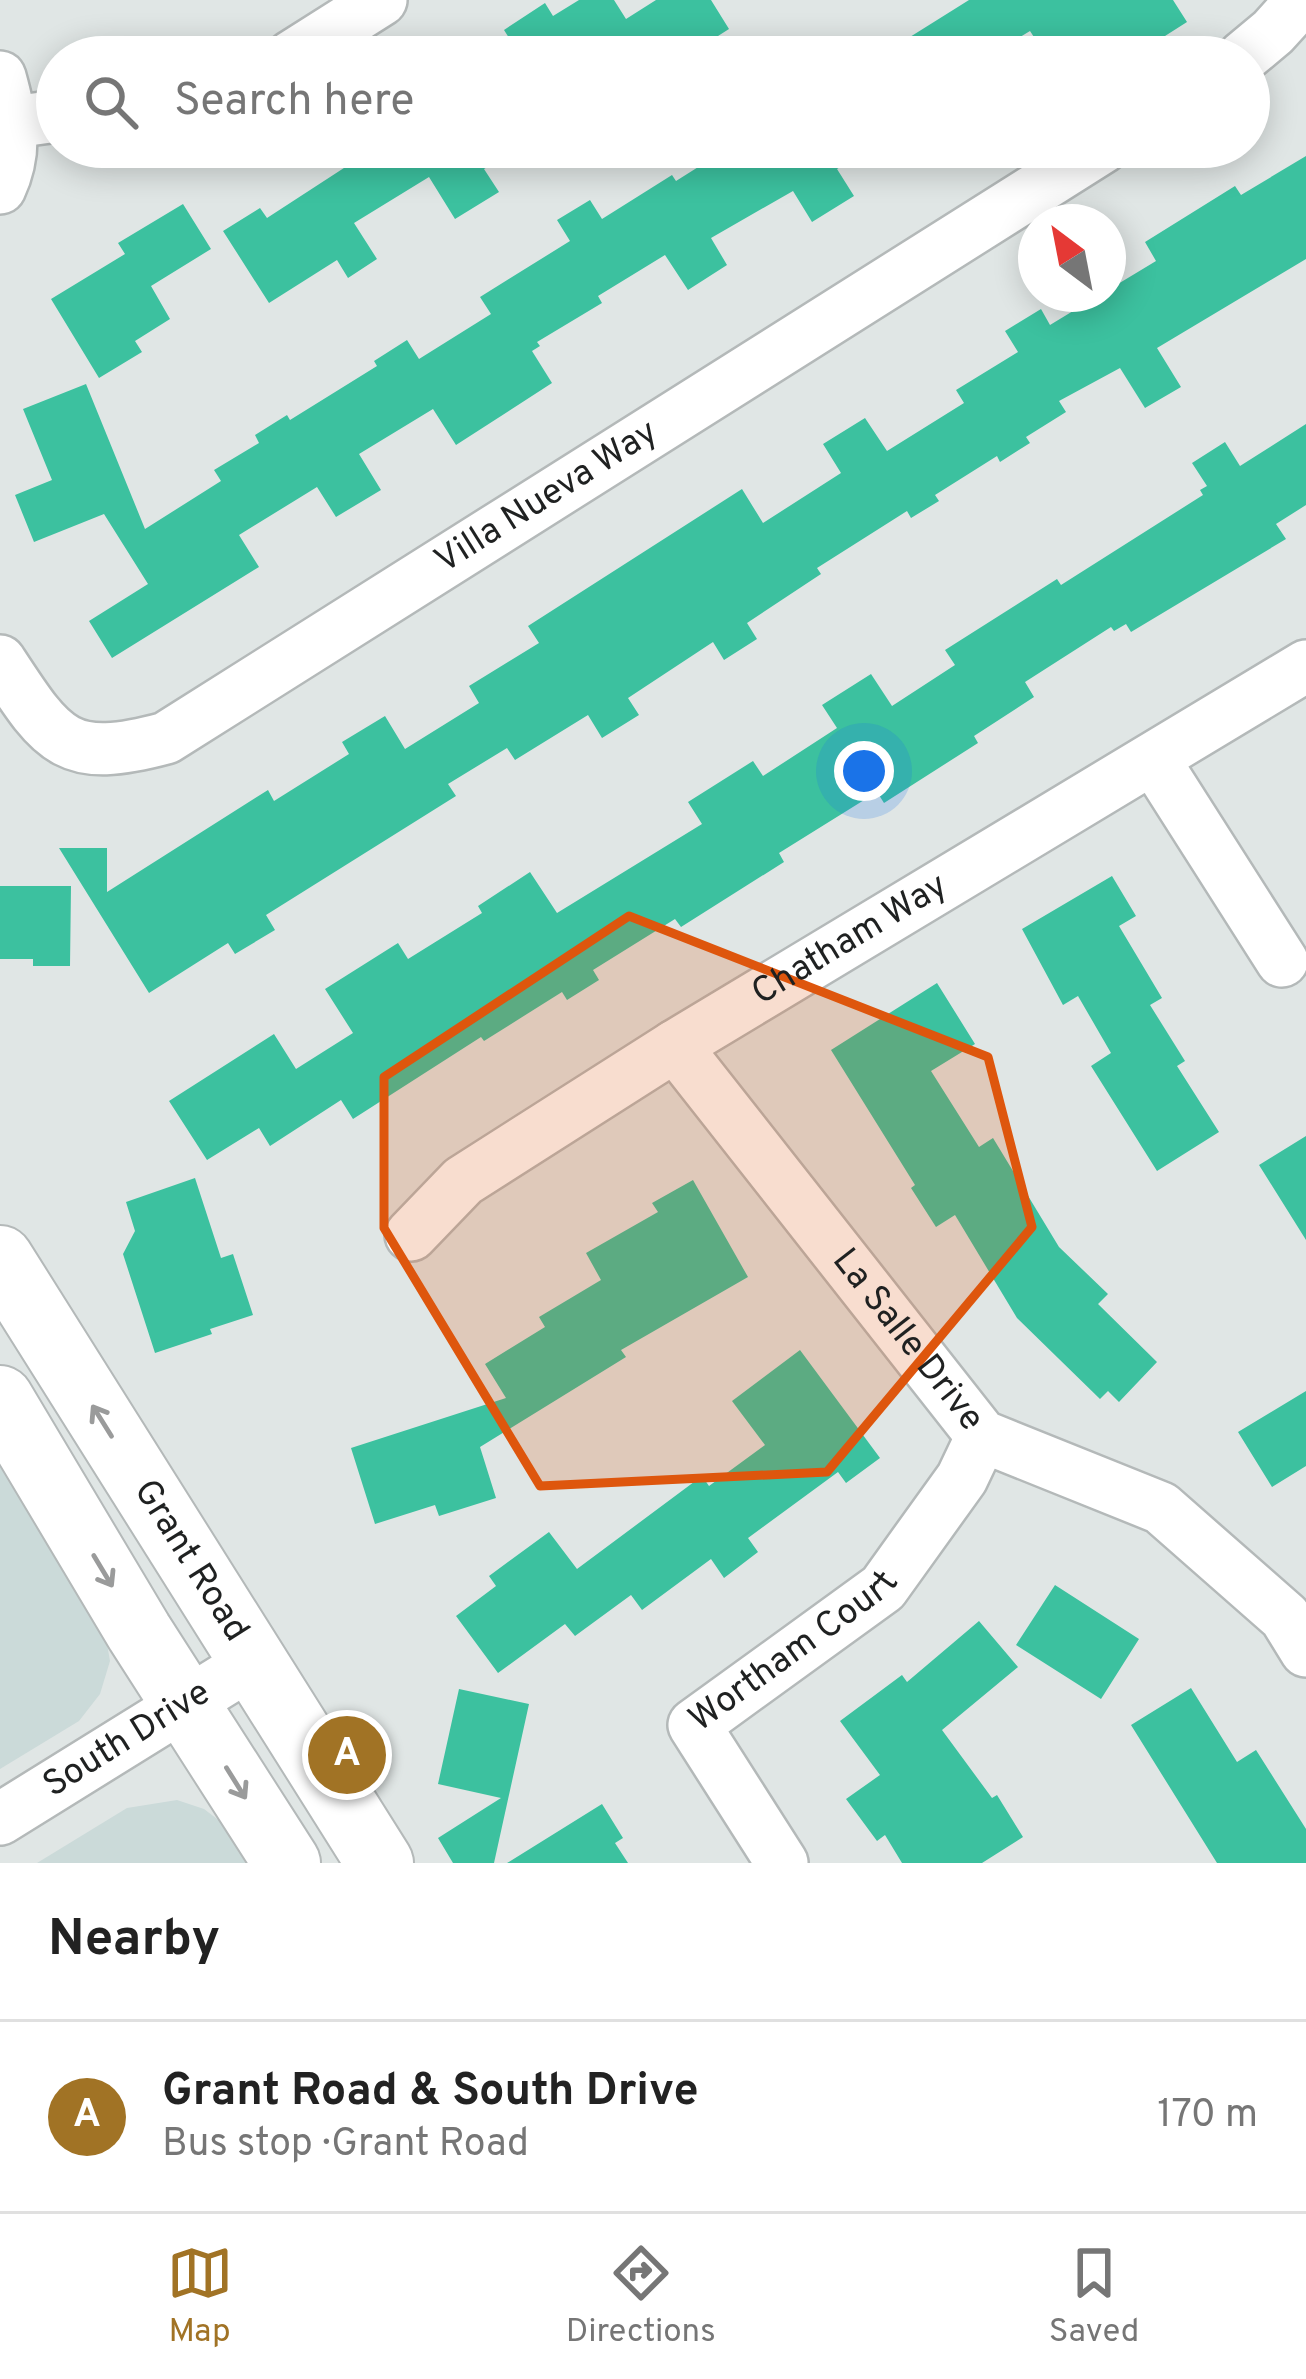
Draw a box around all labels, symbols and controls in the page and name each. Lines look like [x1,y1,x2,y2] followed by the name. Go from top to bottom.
[36,36,1270,168] search box
[78,69,144,135] icon: search
[174,74,414,131] text: Search here
[1018,204,1126,312] north arrow
[427,410,667,585] street label: Villa Nueva Way
[834,741,894,801] your location
[744,864,957,1017] street label: Chatham Way
[821,1240,993,1441] street label: La Salle Drive
[90,1404,114,1438] one-way arrow
[122,1472,258,1651] street label: Grant Road
[91,1553,115,1587] one-way arrow
[681,1562,910,1743] street label: Wortham Court
[35,1671,220,1809] street label: South Drive
[308,1710,386,1800] pin: A
[224,1766,248,1800] one-way arrow
[48,1909,220,1974] text: Nearby
[162,2064,699,2121] text: Grant Road & South Drive
[73,2092,101,2141] text: A
[1157,2092,1258,2141] text: 170 m
[162,2121,529,2170] text: Bus stop · Grant Road
[167,2240,233,2354] tab: Map
[566,2240,716,2354] tab: Directions
[1049,2240,1139,2354] tab: Saved

